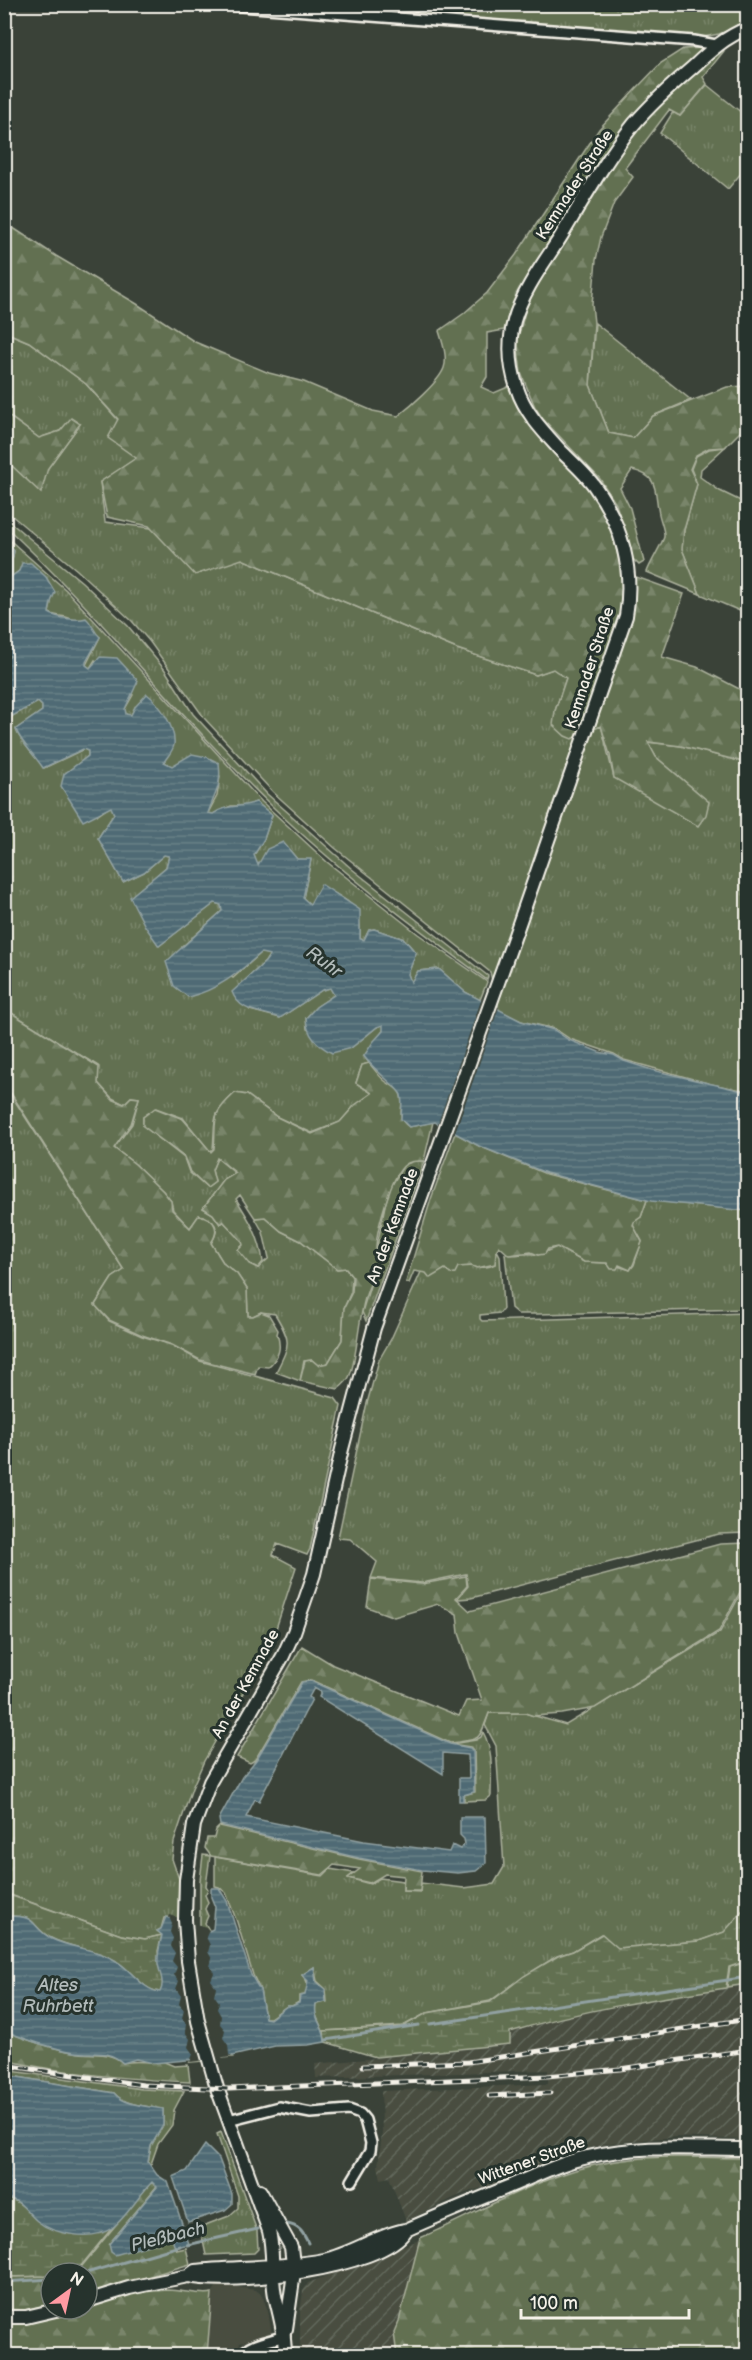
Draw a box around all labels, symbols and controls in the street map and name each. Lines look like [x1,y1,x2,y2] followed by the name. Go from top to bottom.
[532,126,618,243] street label: Kemnader Straße
[561,604,619,731] street label: Kemnader Straße
[302,942,347,983] water label: Ruhr
[363,1165,423,1286] street label: An der Kemnade
[208,1626,284,1742] street label: An der Kemnade
[23,1975,94,2017] water label: Altes Ruhrbett
[476,2133,588,2189] street label: Wittener Straße
[129,2218,207,2256] water label: Pleßbach
[39,2261,99,2321] north arrow
[66,2268,87,2291] text: N
[521,2282,689,2320] scale bar
[530,2293,578,2314] text: 100 m

